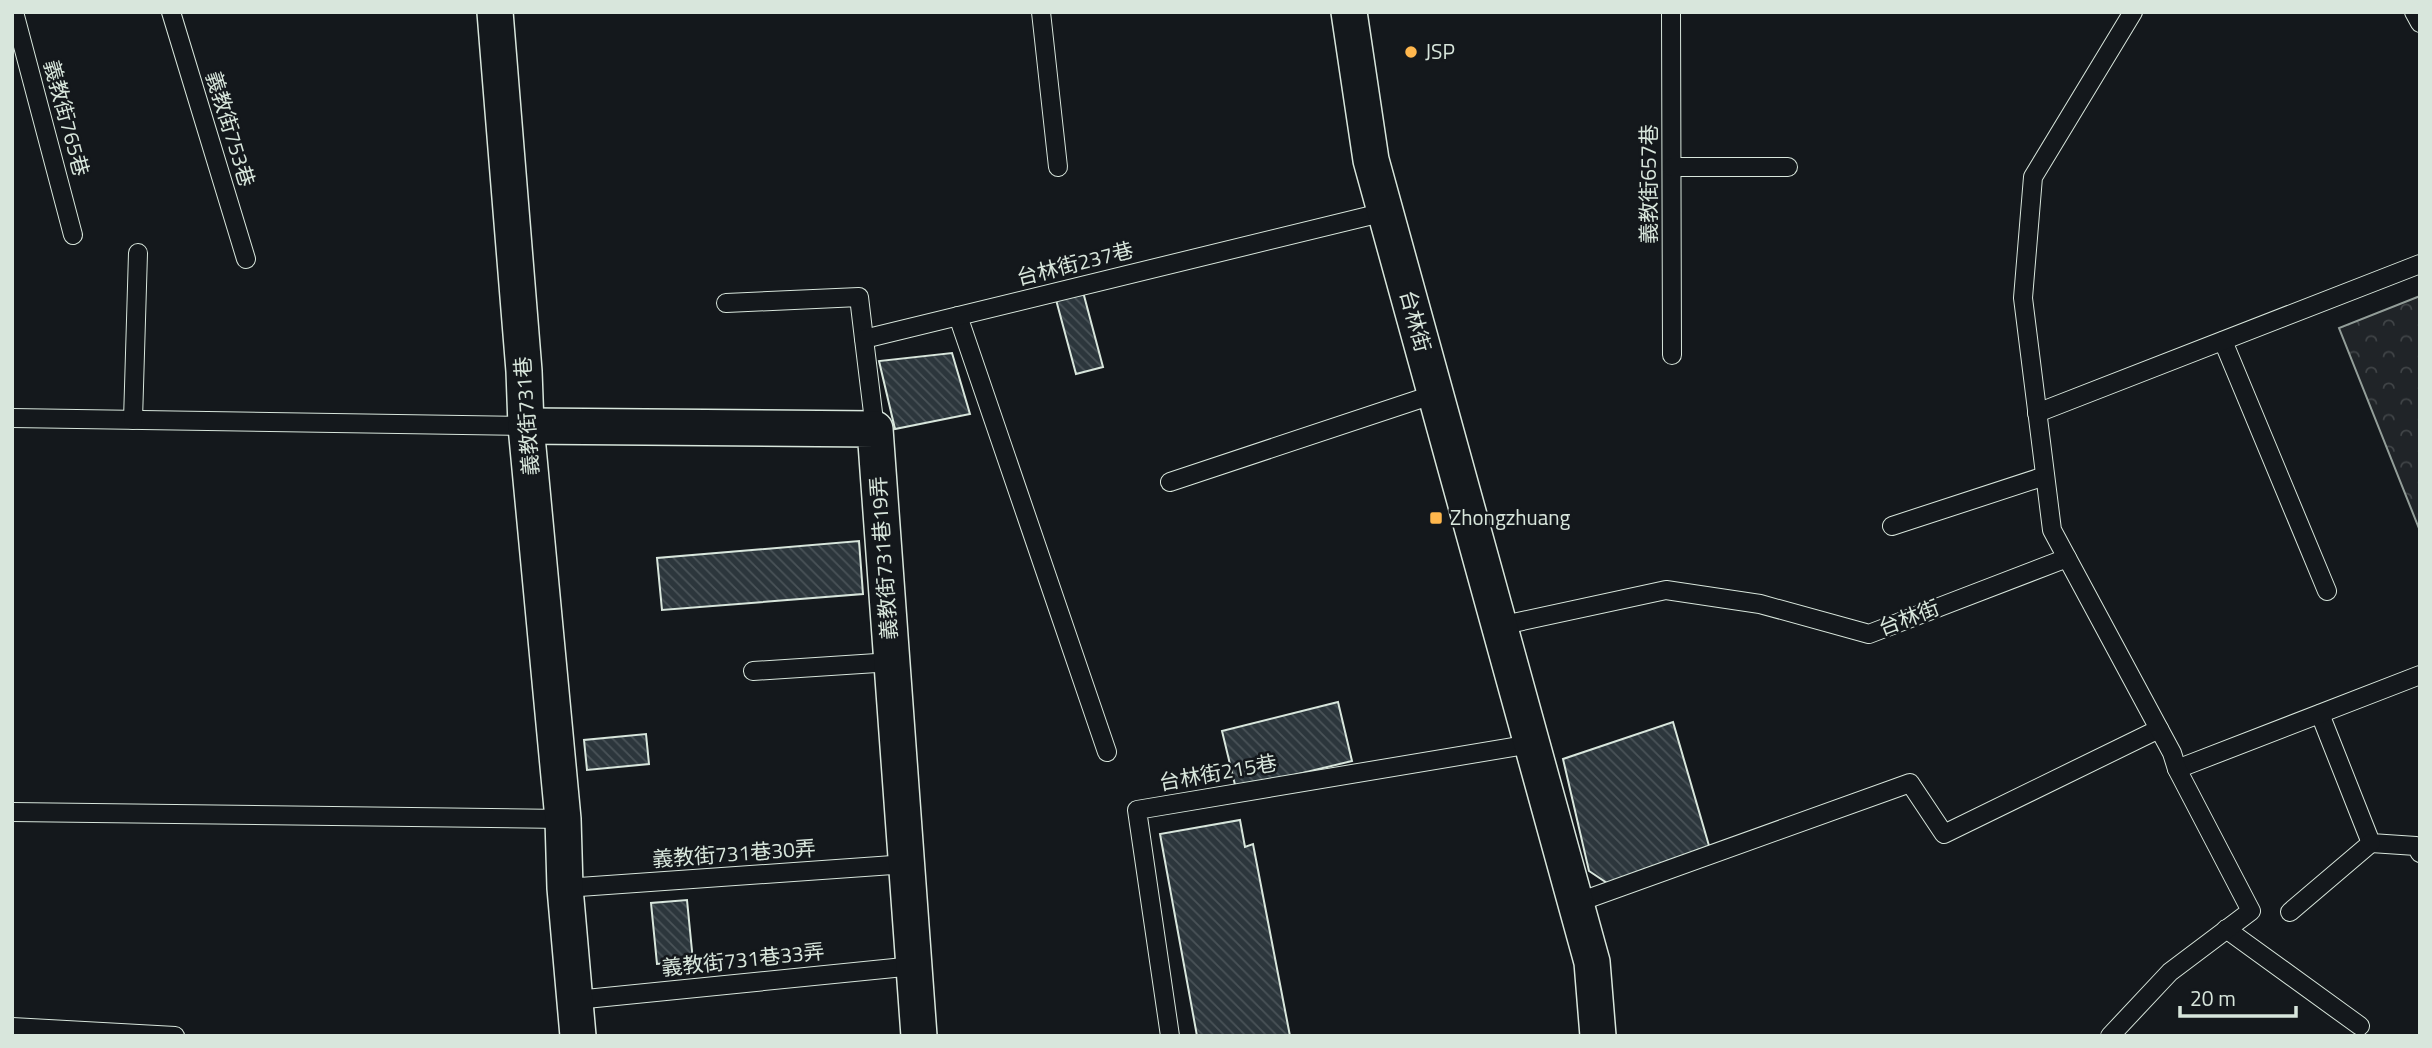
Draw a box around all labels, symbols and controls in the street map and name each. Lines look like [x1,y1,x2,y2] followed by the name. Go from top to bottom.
[1425,35,1455,67] place label: JSP
[1403,44,1419,60] marker: JSP
[36,56,98,179] street label: 義教街765巷
[198,67,264,190] street label: 義教街753巷
[1632,124,1664,244] street label: 義教街657巷
[1013,233,1136,293] street label: 台林街237巷
[1392,286,1440,355] street label: 台林街
[506,355,546,477] street label: 義教街731巷
[861,475,905,641] street label: 義教街731巷19弄
[1450,501,1570,533] place label: Zhongzhuang
[1428,510,1444,526] marker: Zhongzhuang
[1873,591,1944,643] street label: 台林街
[1156,746,1279,798] street label: 台林街215巷
[651,831,817,875] street label: 義教街731巷30弄
[660,935,826,983] street label: 義教街731巷33弄
[2180,974,2296,1018] scale bar
[2190,982,2236,1014] text: 20 m

